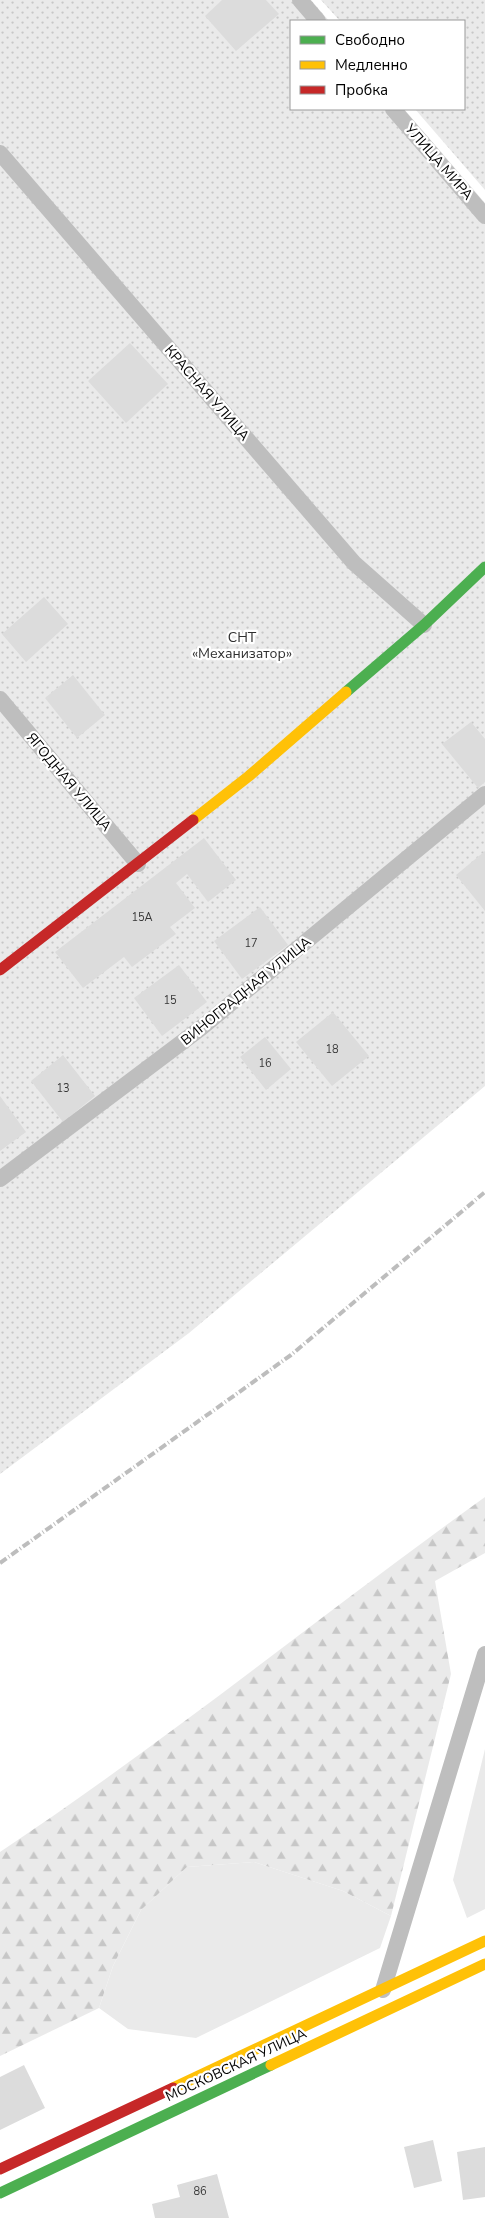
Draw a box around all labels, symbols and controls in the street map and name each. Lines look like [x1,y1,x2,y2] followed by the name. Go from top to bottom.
[290,20,465,110] legend
[335,30,405,50] text: Свободно
[335,55,408,75] text: Медленно
[335,80,388,100] text: Пробка
[400,119,477,204] street label: УЛИЦА МИРА
[160,341,254,445] street label: КРАСНАЯ УЛИЦА
[192,628,292,663] park label: СНТ «Механизатор»
[22,729,116,835] street label: ЯГОДНАЯ УЛИЦА
[131,910,153,925] house number: 15А
[177,932,315,1050] street label: ВИНОГРАДНАЯ УЛИЦА
[244,936,258,951] house number: 17
[163,993,177,1008] house number: 15
[325,1042,339,1057] house number: 18
[258,1056,272,1071] house number: 16
[56,1081,70,1096] house number: 13
[162,2024,310,2106] street label: МОСКОВСКАЯ УЛИЦА
[193,2184,207,2199] house number: 86

